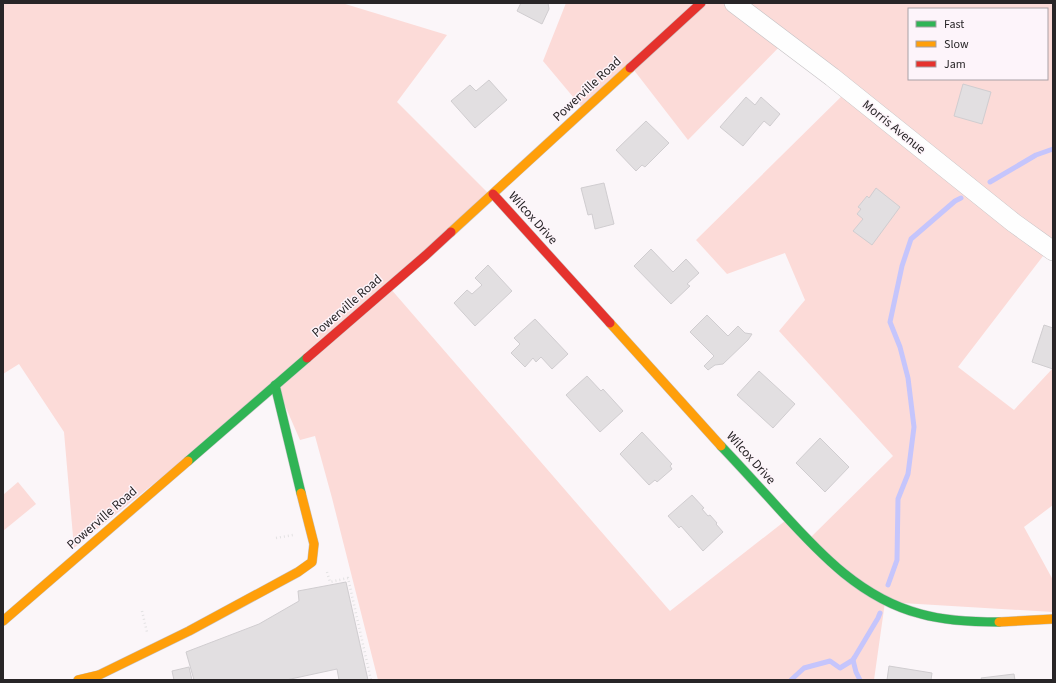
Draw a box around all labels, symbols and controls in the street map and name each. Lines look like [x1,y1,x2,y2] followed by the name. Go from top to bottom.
[908,8,1048,80] legend
[944,16,964,33] text: Fast
[944,36,969,53] text: Slow
[549,53,625,125] street label: Powerville Road
[944,56,966,73] text: Jam
[858,96,930,158] street label: Morris Avenue
[504,188,562,248] street label: Wilcox Drive
[308,271,386,341] street label: Powerville Road
[722,428,780,488] street label: Wilcox Drive
[63,483,141,553] street label: Powerville Road

